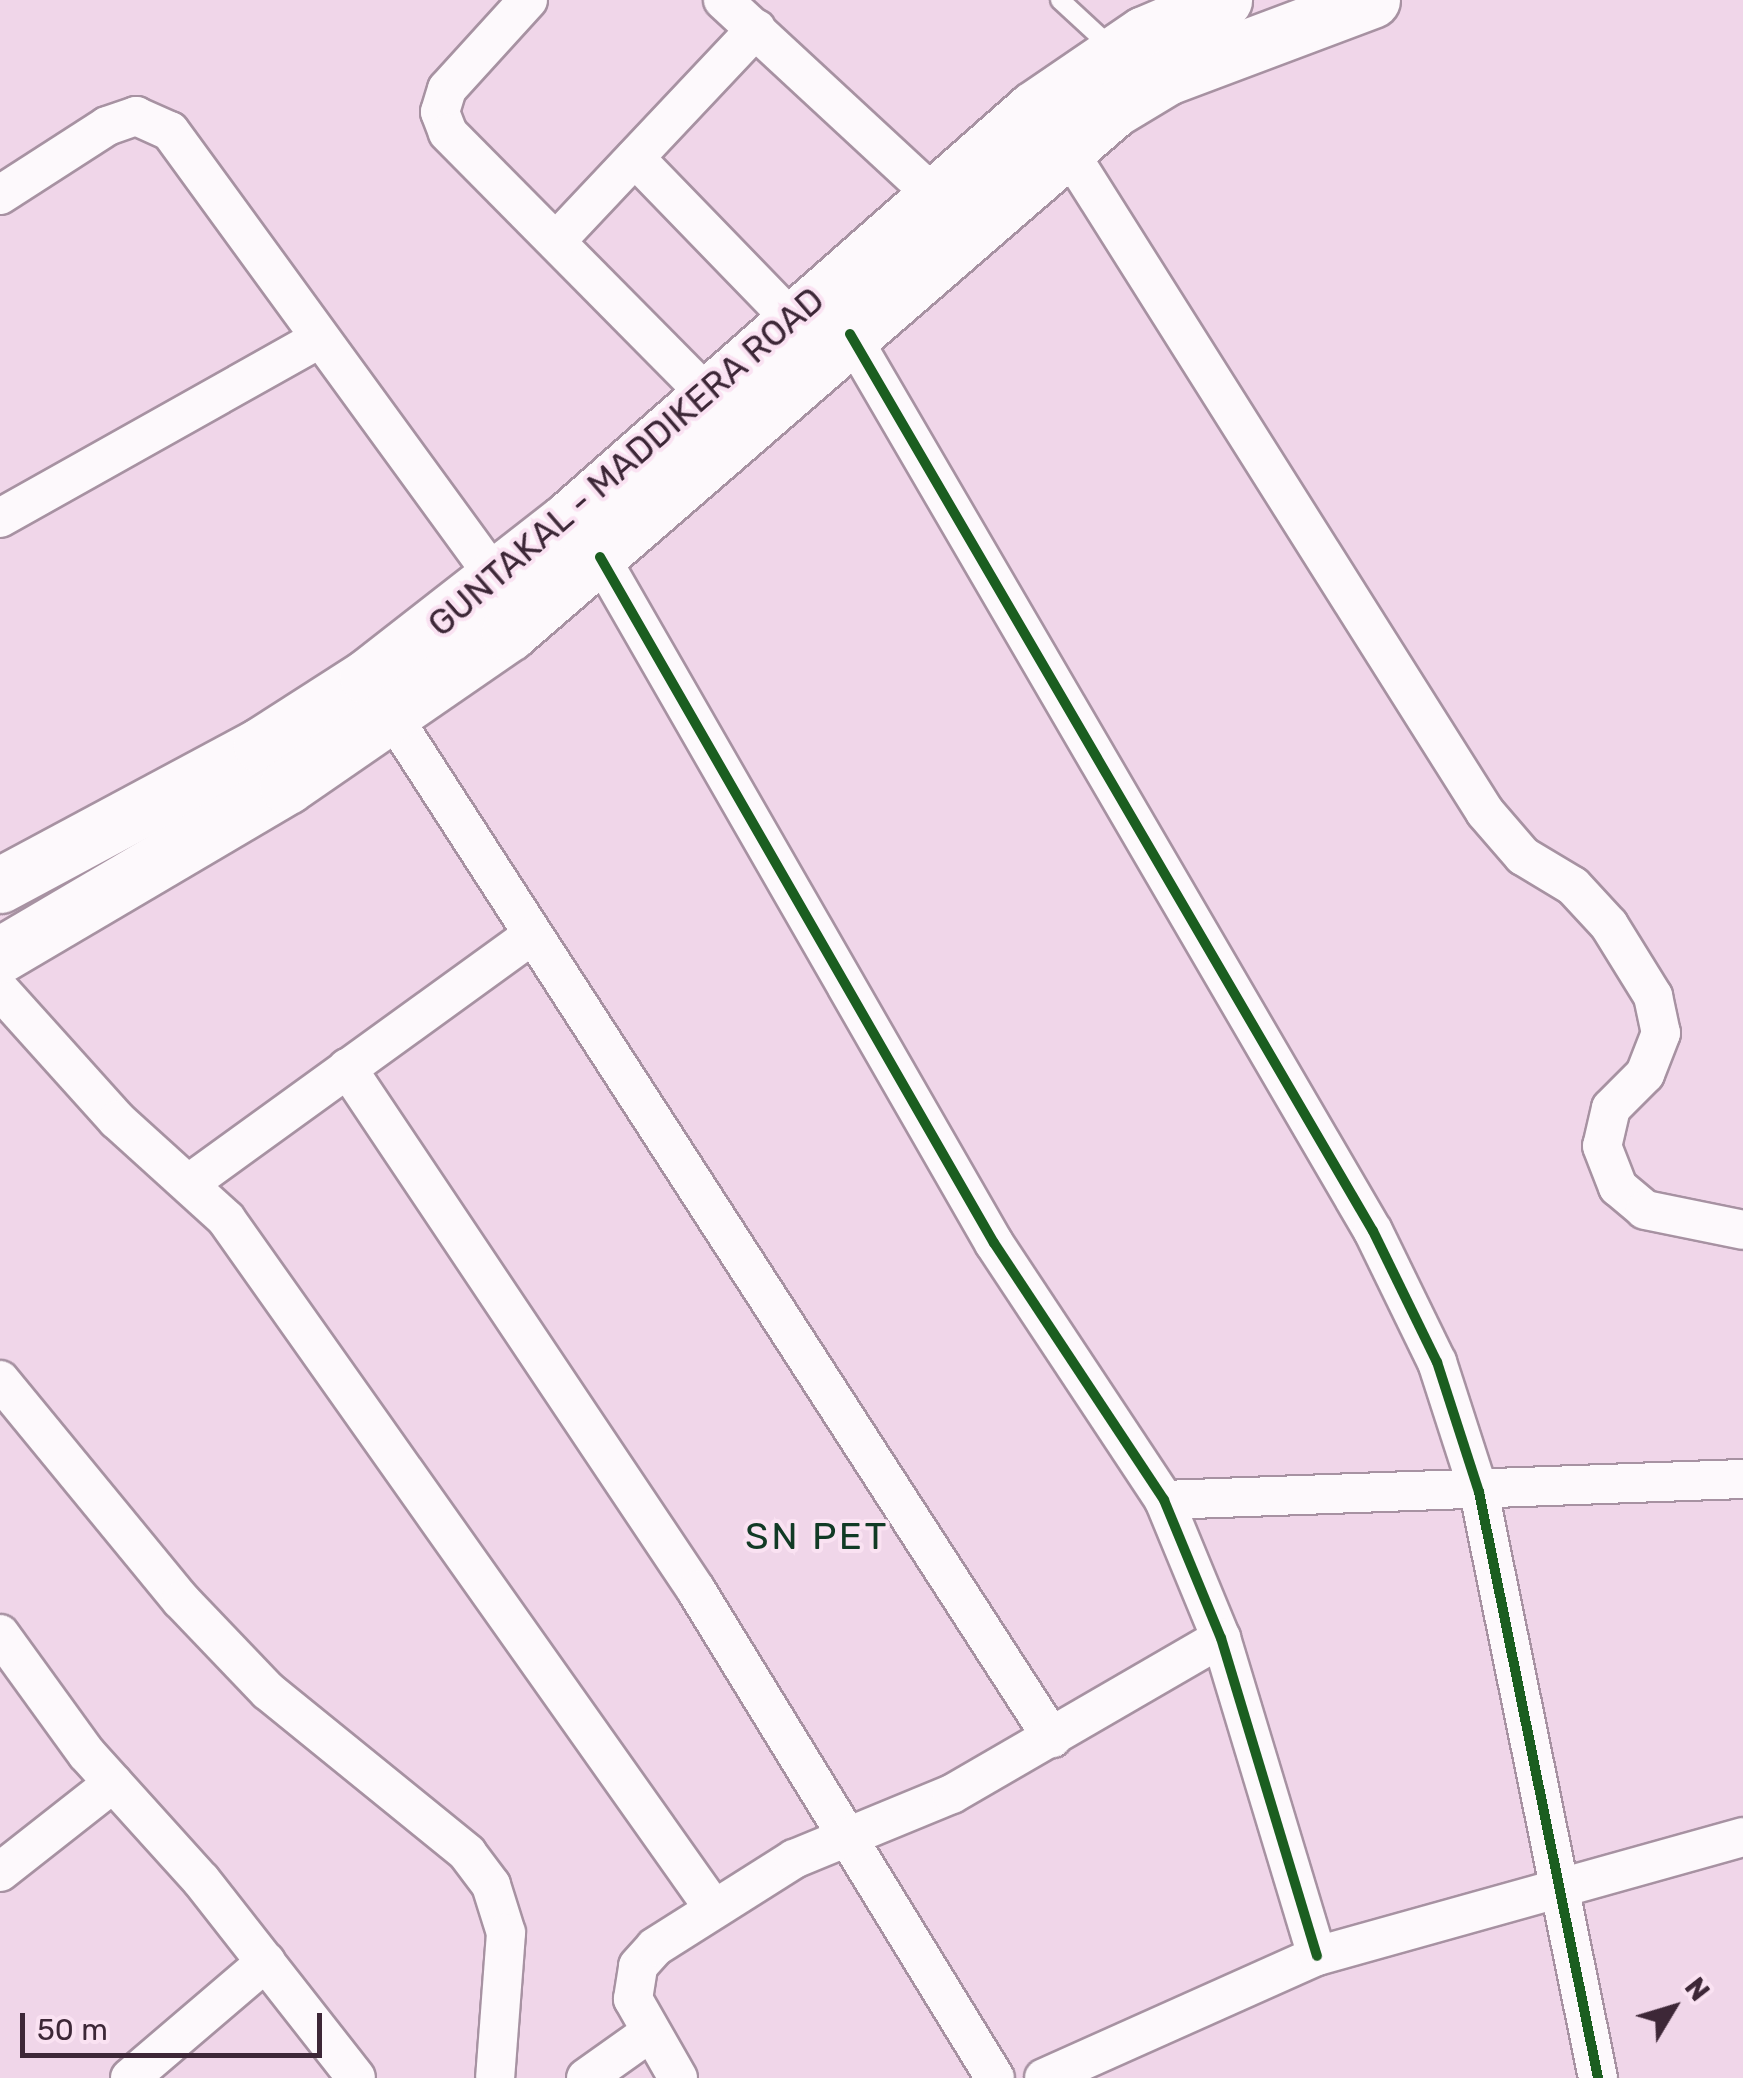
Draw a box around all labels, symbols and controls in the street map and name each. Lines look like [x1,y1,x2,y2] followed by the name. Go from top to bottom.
[419,278,833,646] street label: GUNTAKAL - MADDIKERA ROAD
[745,1514,889,1560] district label: SN PET
[1623,1958,1723,2058] north arrow
[1678,1971,1716,2007] text: N
[25,1993,328,2055] scale bar
[37,2012,108,2048] text: 50 m

